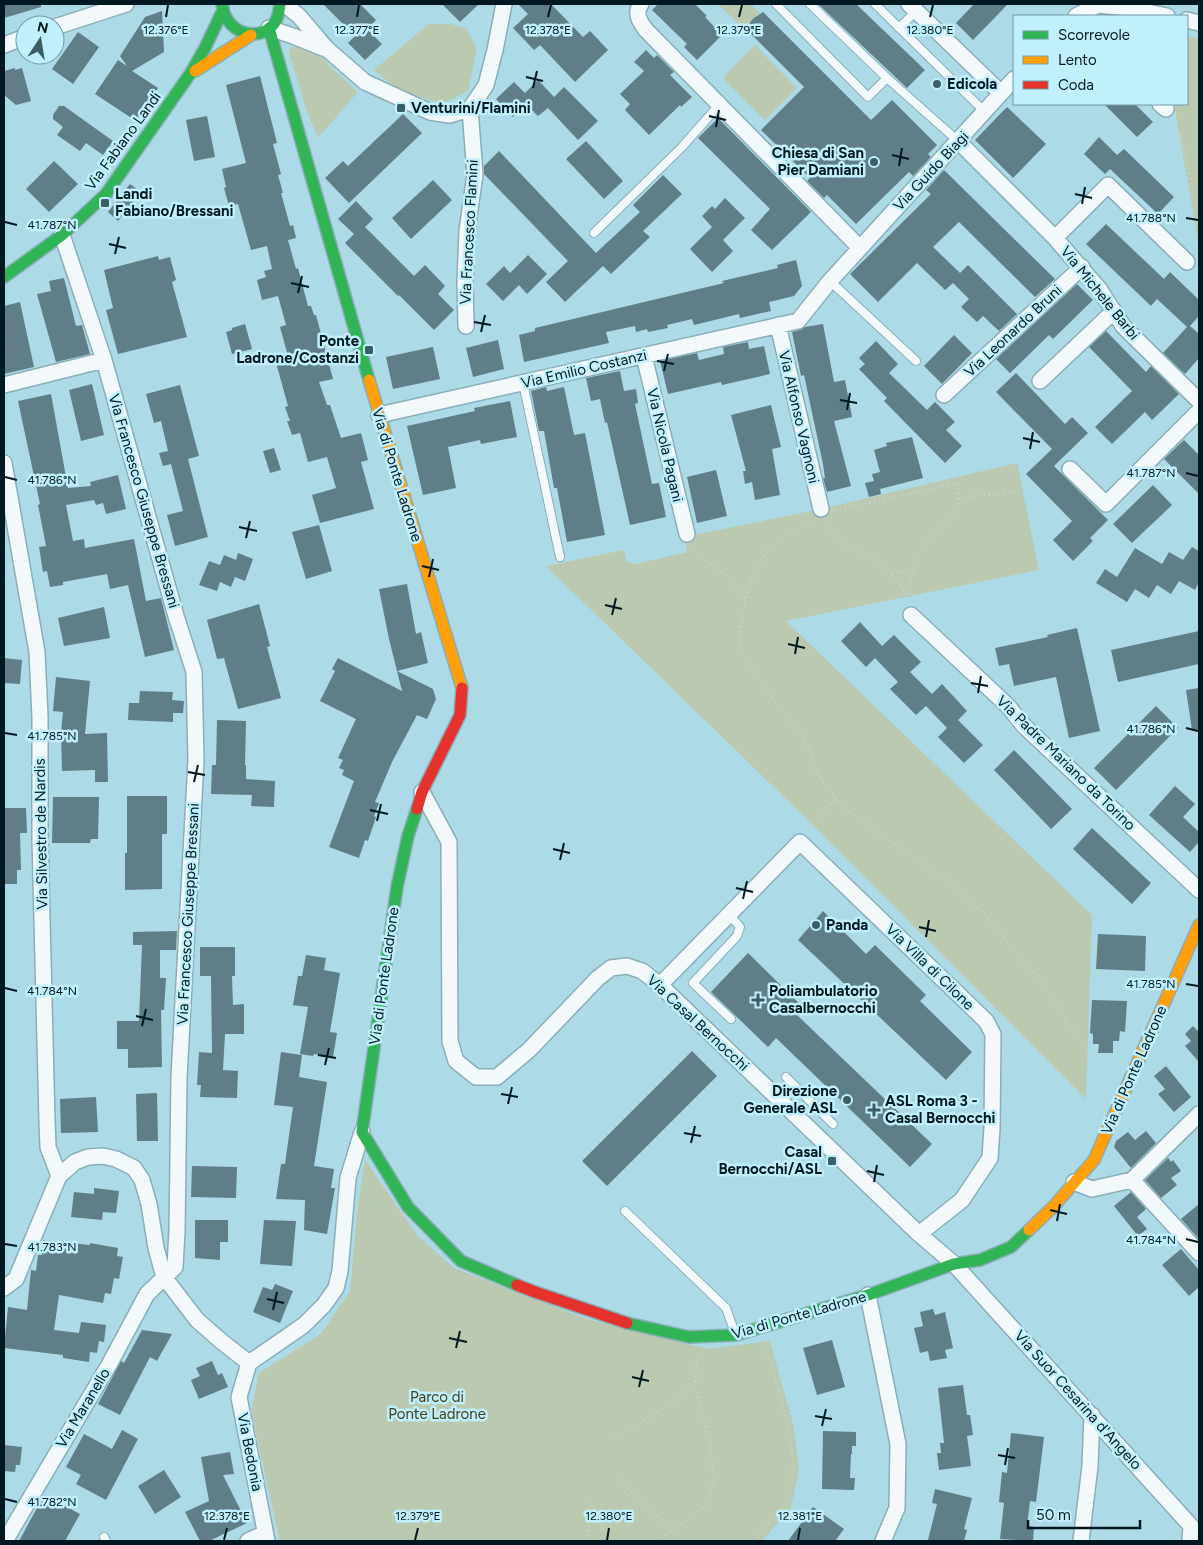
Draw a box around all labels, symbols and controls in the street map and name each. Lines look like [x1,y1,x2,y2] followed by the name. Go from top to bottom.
[15,15,65,65] north arrow
[1013,15,1188,105] legend
[36,18,50,37] text: N
[143,23,189,37] text: 12.376°E
[334,23,380,37] text: 12.377°E
[525,23,571,37] text: 12.378°E
[716,23,762,37] text: 12.379°E
[906,23,954,37] text: 12.380°E
[1058,26,1130,44] text: Scorrevole
[1058,51,1097,69] text: Lento
[947,75,997,93] place label: Edicola
[1058,76,1094,94] text: Coda
[931,78,943,90] marker: Edicola
[81,88,165,194] street label: Via Fabiano Landi
[411,99,531,117] place label: Venturini/Flamini
[395,102,407,114] marker: Venturini/Flamini
[890,127,972,215] street label: Via Guido Biagi
[772,144,864,179] place label: Chiesa di San Pier Damiani
[868,156,880,168] marker: Chiesa di San Pier Damiani
[456,159,482,305] street label: Via Francesco Flamini
[115,185,233,220] place label: Landi Fabiano/Bressani
[99,197,111,209] marker: Landi Fabiano/Bressani
[1126,211,1176,225] text: 41.788°N
[28,218,76,232] text: 41.787°N
[1057,242,1143,344] street label: Via Michele Barbi
[961,281,1065,381] street label: Via Leonardo Bruni
[236,332,360,367] place label: Ponte Ladrone/Costanzi
[363,344,375,356] marker: Ponte Ladrone/Costanzi
[519,346,649,392] street label: Via Emilio Costanzi
[775,349,823,485] street label: Via Alfonso Vagnoni
[643,386,687,504] street label: Via Nicola Pagani
[105,392,183,610] street label: Via Francesco Giuseppe Bressani
[368,406,426,544] street label: Via di Ponte Ladrone
[1127,466,1175,480] text: 41.787°N
[27,473,77,487] text: 41.786°N
[993,692,1139,834] street label: Via Padre Mariano da Torino
[1126,722,1176,736] text: 41.786°N
[27,729,77,743] text: 41.785°N
[31,758,51,910] street label: Via Silvestro de Nardis
[173,803,203,1025] street label: Via Francesco Giuseppe Bressani
[365,906,403,1046] street label: Via di Ponte Ladrone
[826,916,868,934] place label: Panda
[810,919,822,931] marker: Panda
[882,920,978,1014] street label: Via Villa di Cilone
[643,971,753,1075] street label: Via Casal Bernocchi
[1126,977,1176,991] text: 41.785°N
[769,982,878,1017] place label: Poliambulatorio Casalbernocchi
[27,984,77,998] text: 41.784°N
[751,993,765,1007] marker: Poliambulatorio Casalbernocchi
[1098,1003,1170,1137] street label: Via di Ponte Ladrone
[744,1082,838,1117] place label: Direzione Generale ASL
[885,1092,995,1127] place label: ASL Roma 3 - Casal Bernocchi
[841,1094,853,1106] marker: Direzione Generale ASL
[867,1103,881,1117] marker: ASL Roma 3 - Casal Bernocchi
[718,1143,822,1178] place label: Casal Bernocchi/ASL
[826,1155,838,1167] marker: Casal Bernocchi/ASL
[1126,1233,1176,1247] text: 41.784°N
[28,1240,76,1254] text: 41.783°N
[730,1287,868,1343] street label: Via di Ponte Ladrone
[1011,1327,1146,1474] street label: Via Suor Cesarina d'Angelo
[52,1364,114,1451] street label: Via Maranello
[388,1388,486,1423] park label: Parco di Ponte Ladrone
[234,1411,266,1493] street label: Via Bedonia
[27,1495,77,1509] text: 41.782°N
[1028,1498,1140,1530] scale bar
[1036,1506,1071,1524] text: 50 m
[204,1509,250,1523] text: 12.378°E
[395,1509,441,1523] text: 12.379°E
[585,1509,633,1523] text: 12.380°E
[778,1509,822,1523] text: 12.381°E

